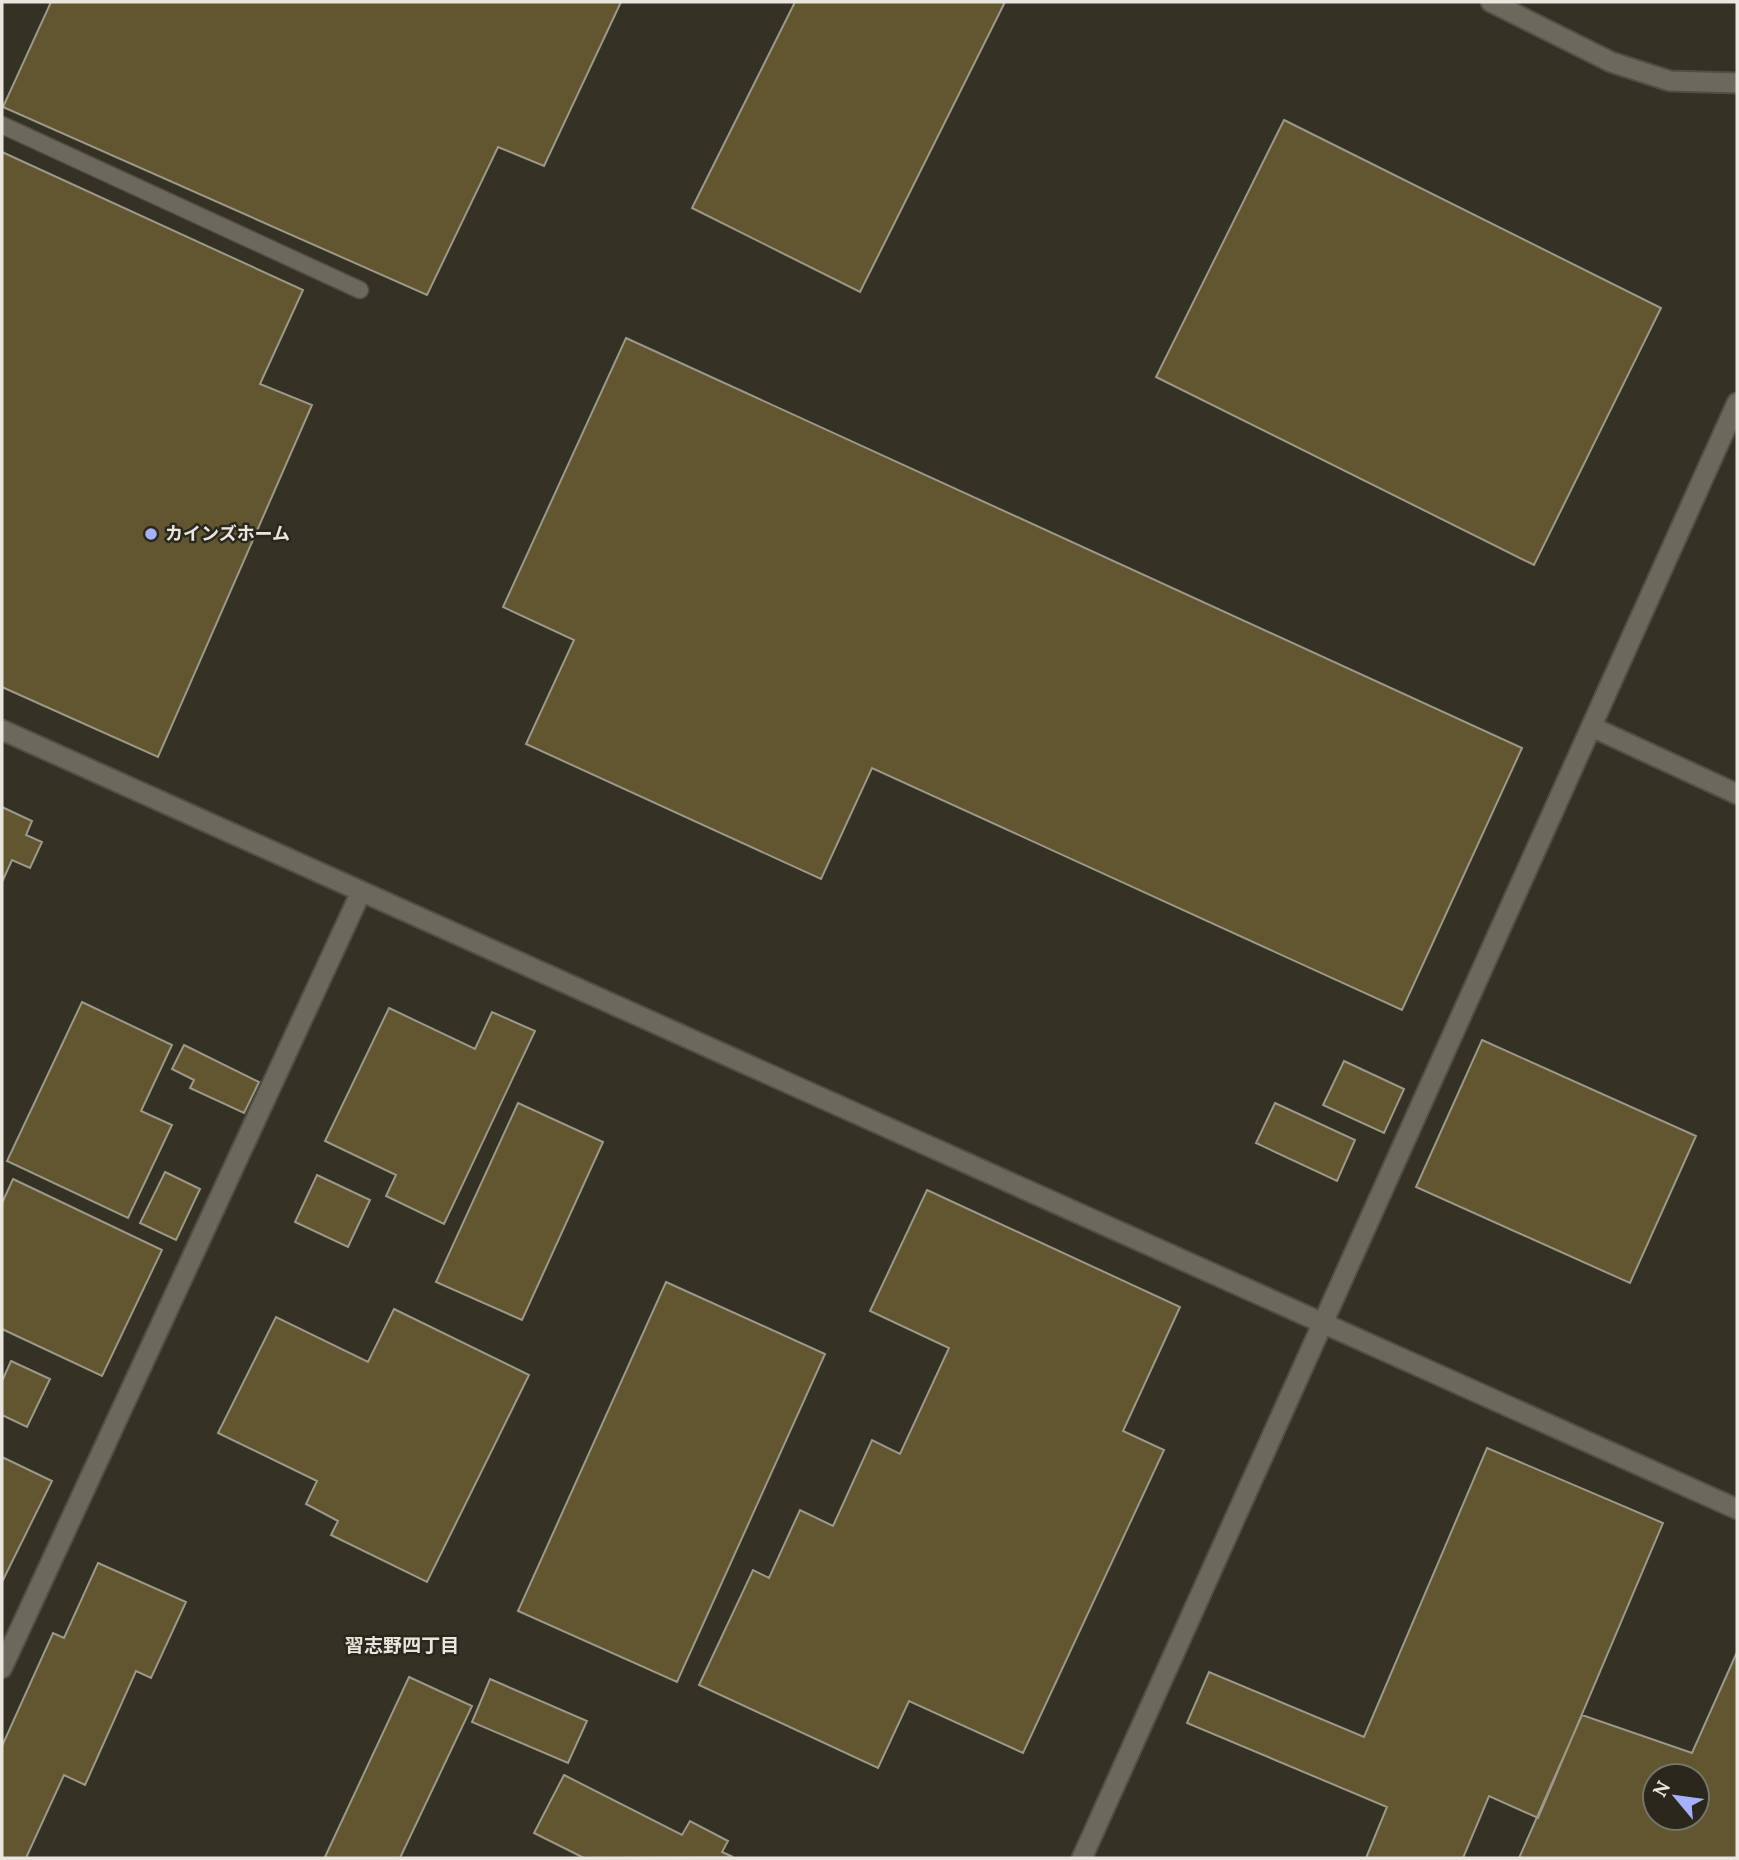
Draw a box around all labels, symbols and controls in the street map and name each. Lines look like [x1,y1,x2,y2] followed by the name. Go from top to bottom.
[165,522,290,545] place label: カインズホーム
[143,526,159,542] marker: カインズホーム
[345,1633,459,1657] district label: 習志野四丁目
[1641,1762,1711,1832] north arrow
[1647,1776,1675,1801] text: N

